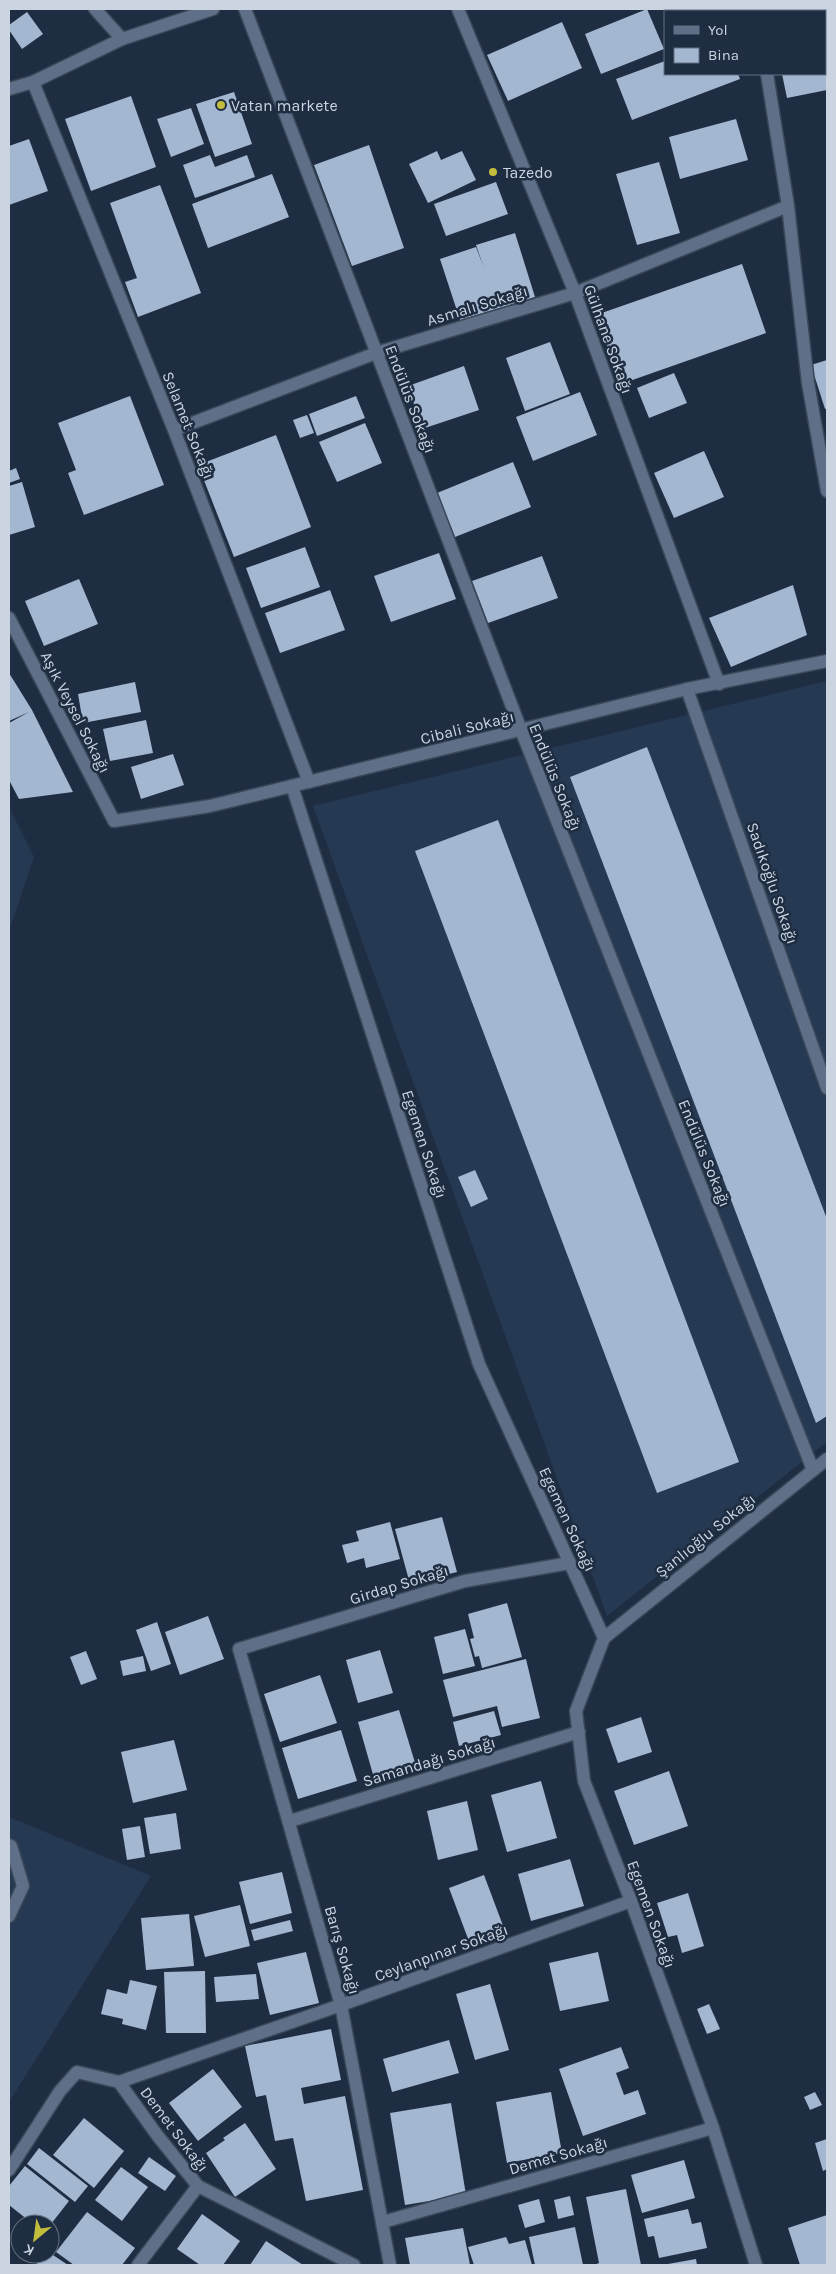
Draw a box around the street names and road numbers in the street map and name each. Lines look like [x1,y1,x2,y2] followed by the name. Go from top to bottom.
[424,281,530,330] street label: Asmalı Sokağı
[580,282,637,396] street label: Gülhane Sokağı
[381,342,440,456] street label: Endülüs Sokağı
[158,369,219,482] street label: Selamet Sokağı
[37,648,115,776] street label: Aşık Veysel Sokağı
[418,707,516,748] street label: Cibali Sokağı
[525,721,586,834] street label: Endülüs Sokağı
[743,820,802,947] street label: Sadıkoğlu Sokağı
[398,1088,451,1201] street label: Egemen Sokağı
[674,1097,735,1210] street label: Endülüs Sokağı
[535,1464,600,1574] street label: Egemen Sokağı
[651,1489,759,1582] street label: Şanlıoğlu Sokağı
[347,1560,451,1609] street label: Girdap Sokağı
[360,1732,498,1791] street label: Samandağı Sokağı
[623,1858,680,1970] street label: Egemen Sokağı
[321,1904,364,1997] street label: Barış Sokağı
[372,1919,510,1985] street label: Ceylanpınar Sokağı
[136,2083,213,2176] street label: Demet Sokağı
[507,2132,610,2179] street label: Demet Sokağı

